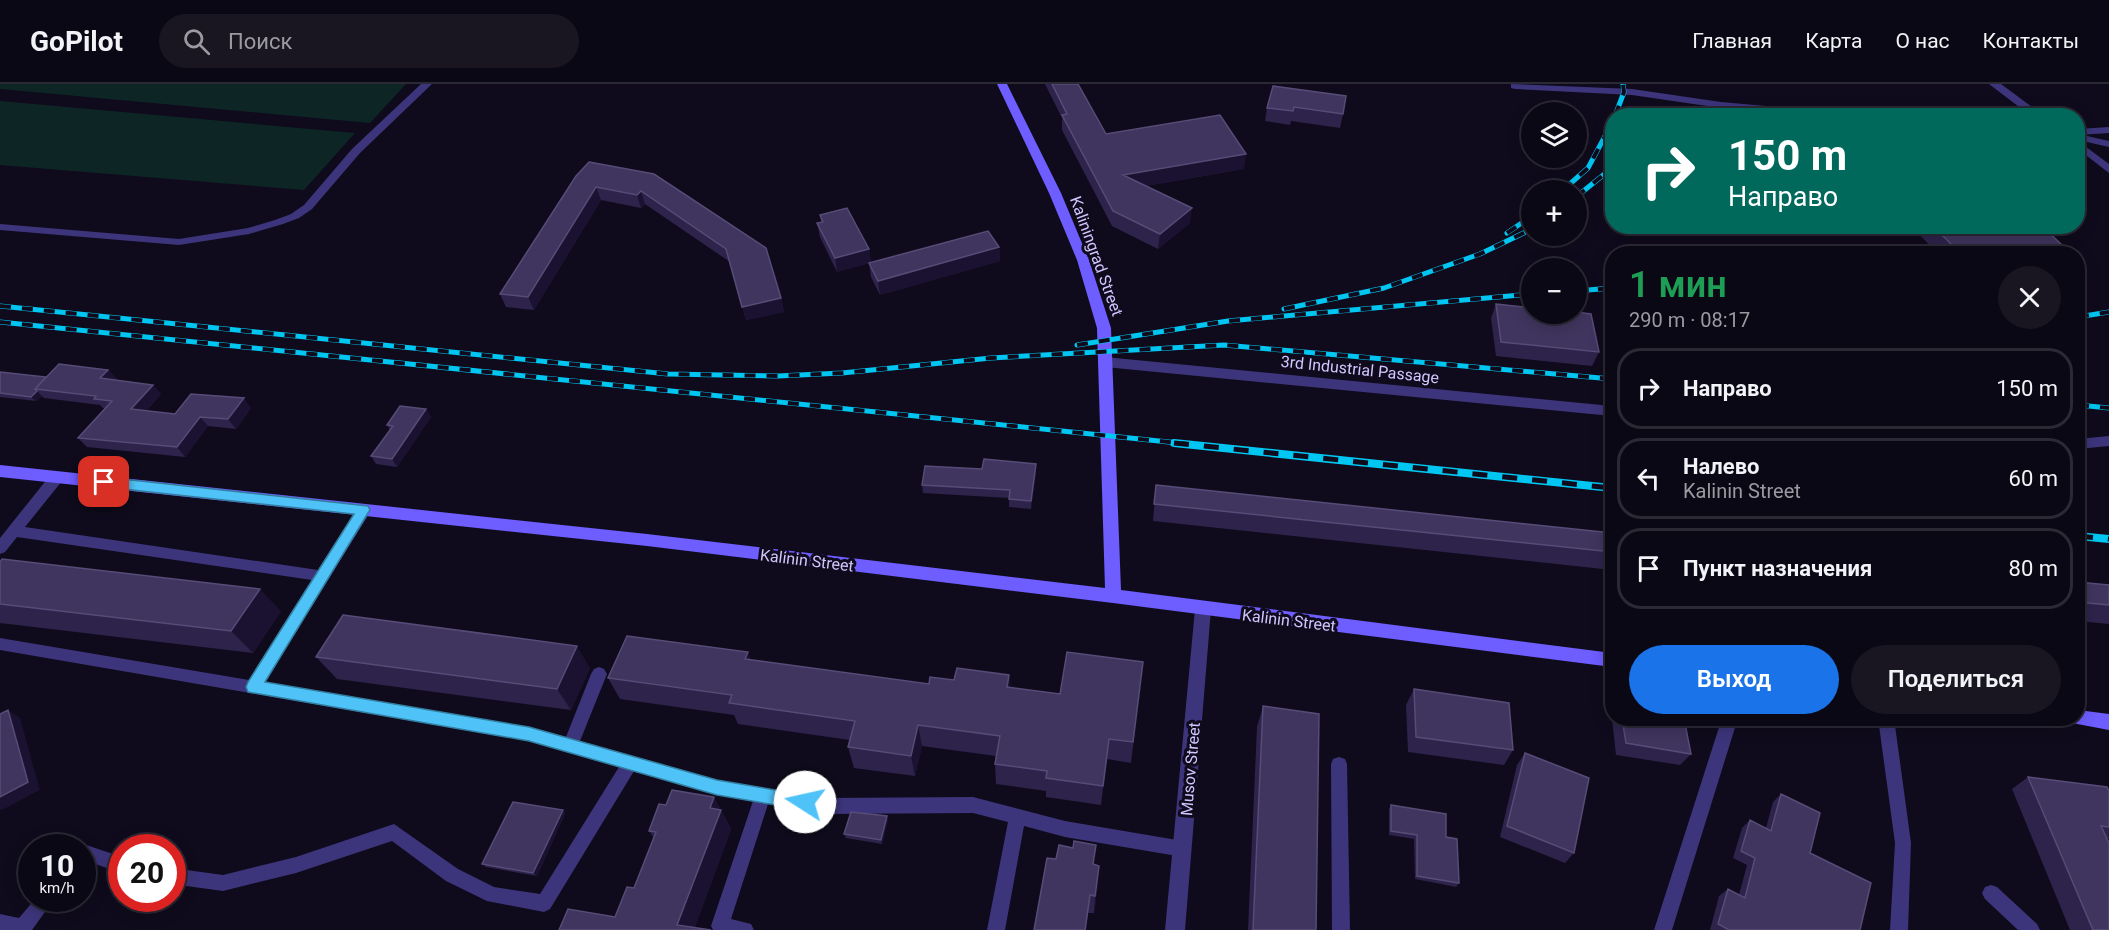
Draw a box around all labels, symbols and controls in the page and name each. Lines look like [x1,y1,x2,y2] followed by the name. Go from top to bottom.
[159,14,579,68] search box
[30,25,123,58] text: GoPilot
[180,25,213,58] icon: search
[228,29,292,54] text: Поиск
[1692,29,1772,53] text: Главная
[1805,29,1862,53] text: Карта
[1895,29,1950,53] text: О нас
[1983,29,2079,53] text: Контакты
[1521,102,1587,324] map controls
[1521,102,1587,168] button: layers
[1728,131,1847,180] text: 150 m
[1629,132,1707,210] icon: right
[1521,180,1587,246] button: +
[1728,181,1838,213] text: Направо
[1066,194,1127,319] street label: Kaliningrad Street
[1521,258,1587,324] button: −
[1629,264,1727,306] text: 1 мин
[1998,266,2061,329] button: close
[1629,308,1750,332] text: 290 m · 08:17
[1280,352,1440,387] street label: 3rd Industrial Passage
[1632,372,1665,405] icon: right
[1683,376,1772,401] text: Направо
[1996,376,2058,401] text: 150 m
[1683,454,1760,479] text: Налево
[78,456,129,507] pin
[1632,462,1665,495] icon: left
[87,465,120,498] icon: arrive
[2009,466,2058,491] text: 60 m
[1683,479,1801,503] text: Kalinin Street
[759,545,855,576] street label: Kalinin Street
[1632,552,1665,585] icon: arrive
[1683,556,1872,581] text: Пункт назначения
[2009,556,2058,581] text: 80 m
[1241,605,1337,636] street label: Kalinin Street
[1629,645,1839,714] button: Выход
[1851,645,2061,714] button: Поделиться
[1177,721,1204,817] street label: Musov Street
[773,770,837,834] position arrow
[108,834,186,912] speed limit sign: 20
[40,848,74,883] text: 10
[39,879,75,897] text: km/h

